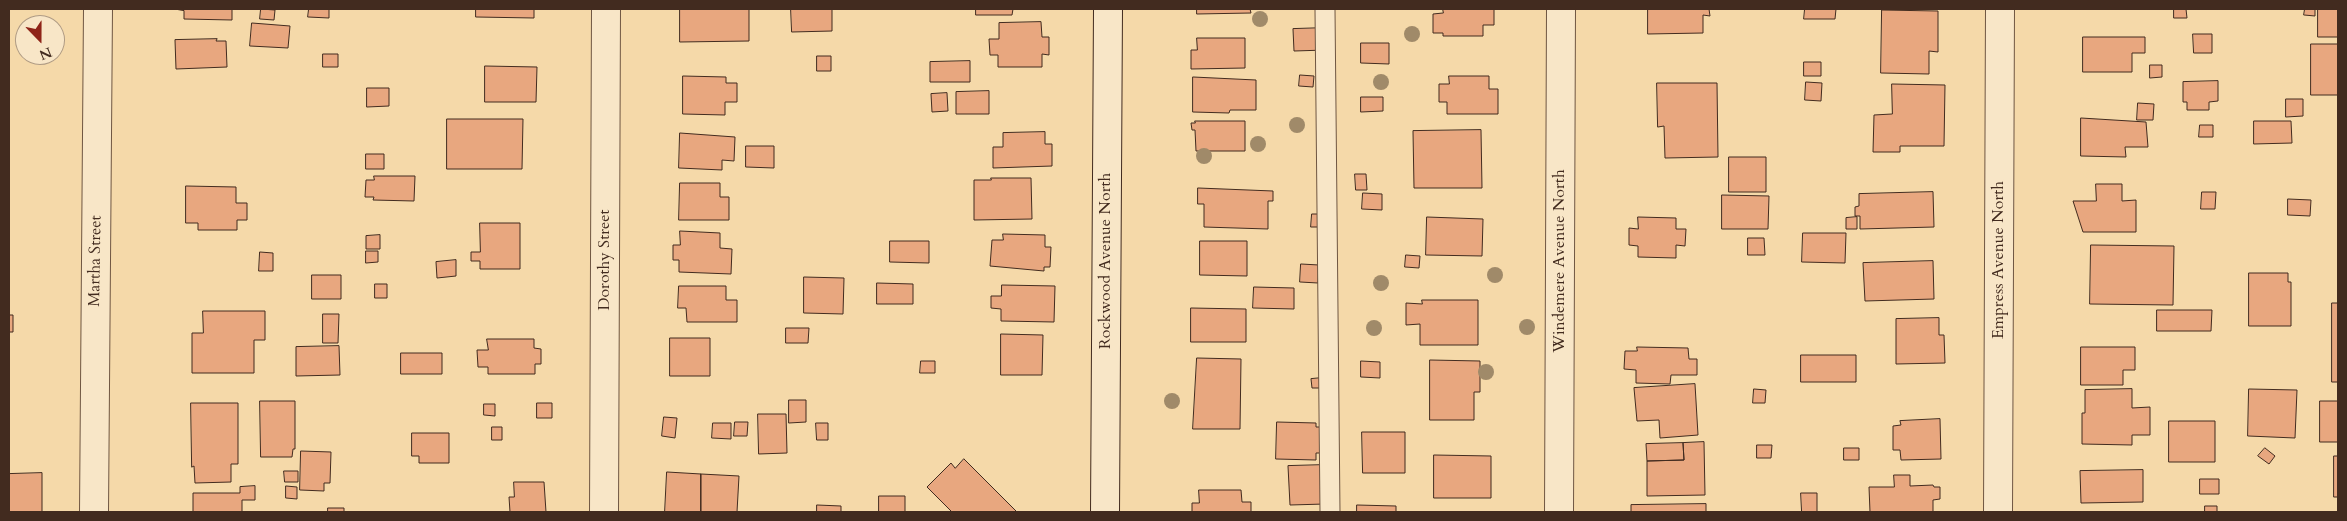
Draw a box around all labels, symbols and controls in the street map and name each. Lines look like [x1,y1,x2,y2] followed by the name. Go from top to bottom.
[15,15,65,65] north arrow
[36,42,55,65] text: N
[1550,169,1570,353] street label: Windemere Avenue North
[1096,173,1116,349] street label: Rockwood Avenue North
[1989,181,2009,339] street label: Empress Avenue North
[595,209,615,311] street label: Dorothy Street
[86,215,106,307] street label: Martha Street

